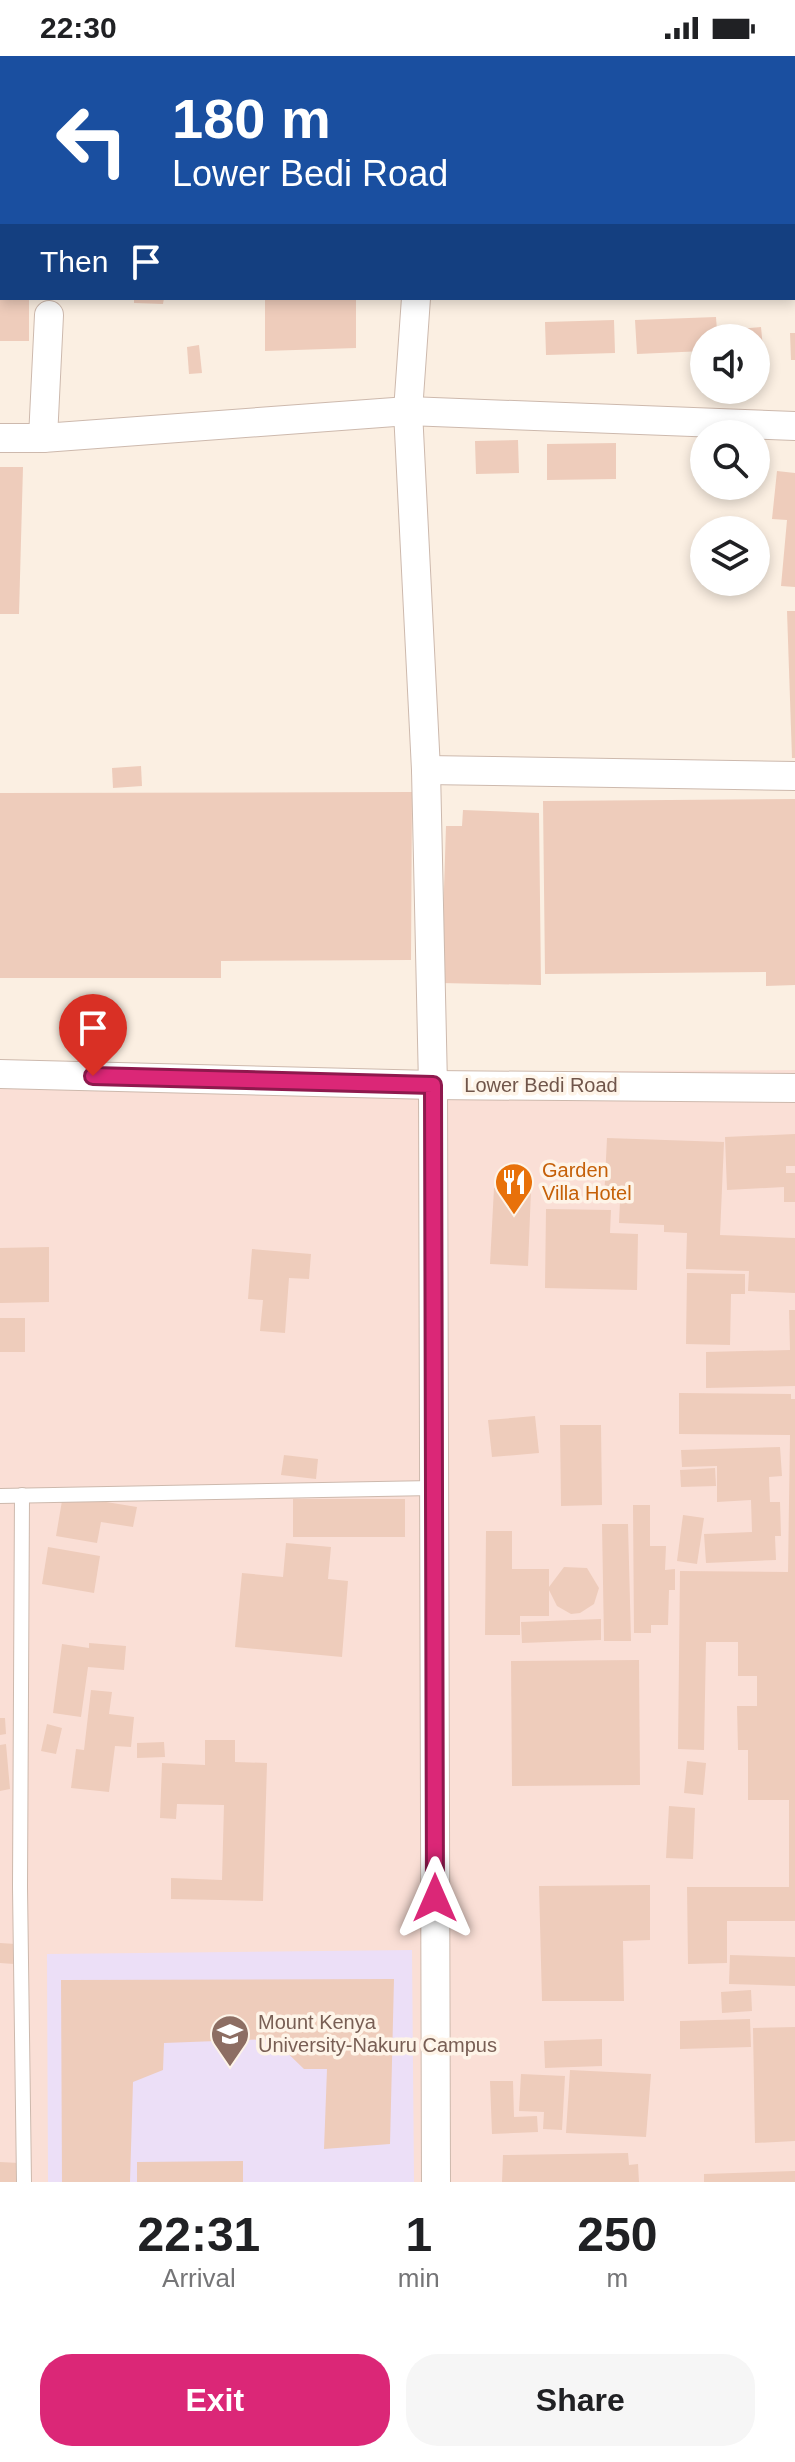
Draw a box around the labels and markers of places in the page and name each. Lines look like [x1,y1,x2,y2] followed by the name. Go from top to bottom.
[59,994,127,1076] pin
[542,1159,632,1204] place label: Garden Villa Hotel
[493,1161,535,1216] restaurant icon: Garden Villa Hotel
[258,2011,497,2056] place label: Mount Kenya University-Nakuru Campus
[209,2013,251,2068] school or university icon: Mount Kenya University-Nakuru Campus

